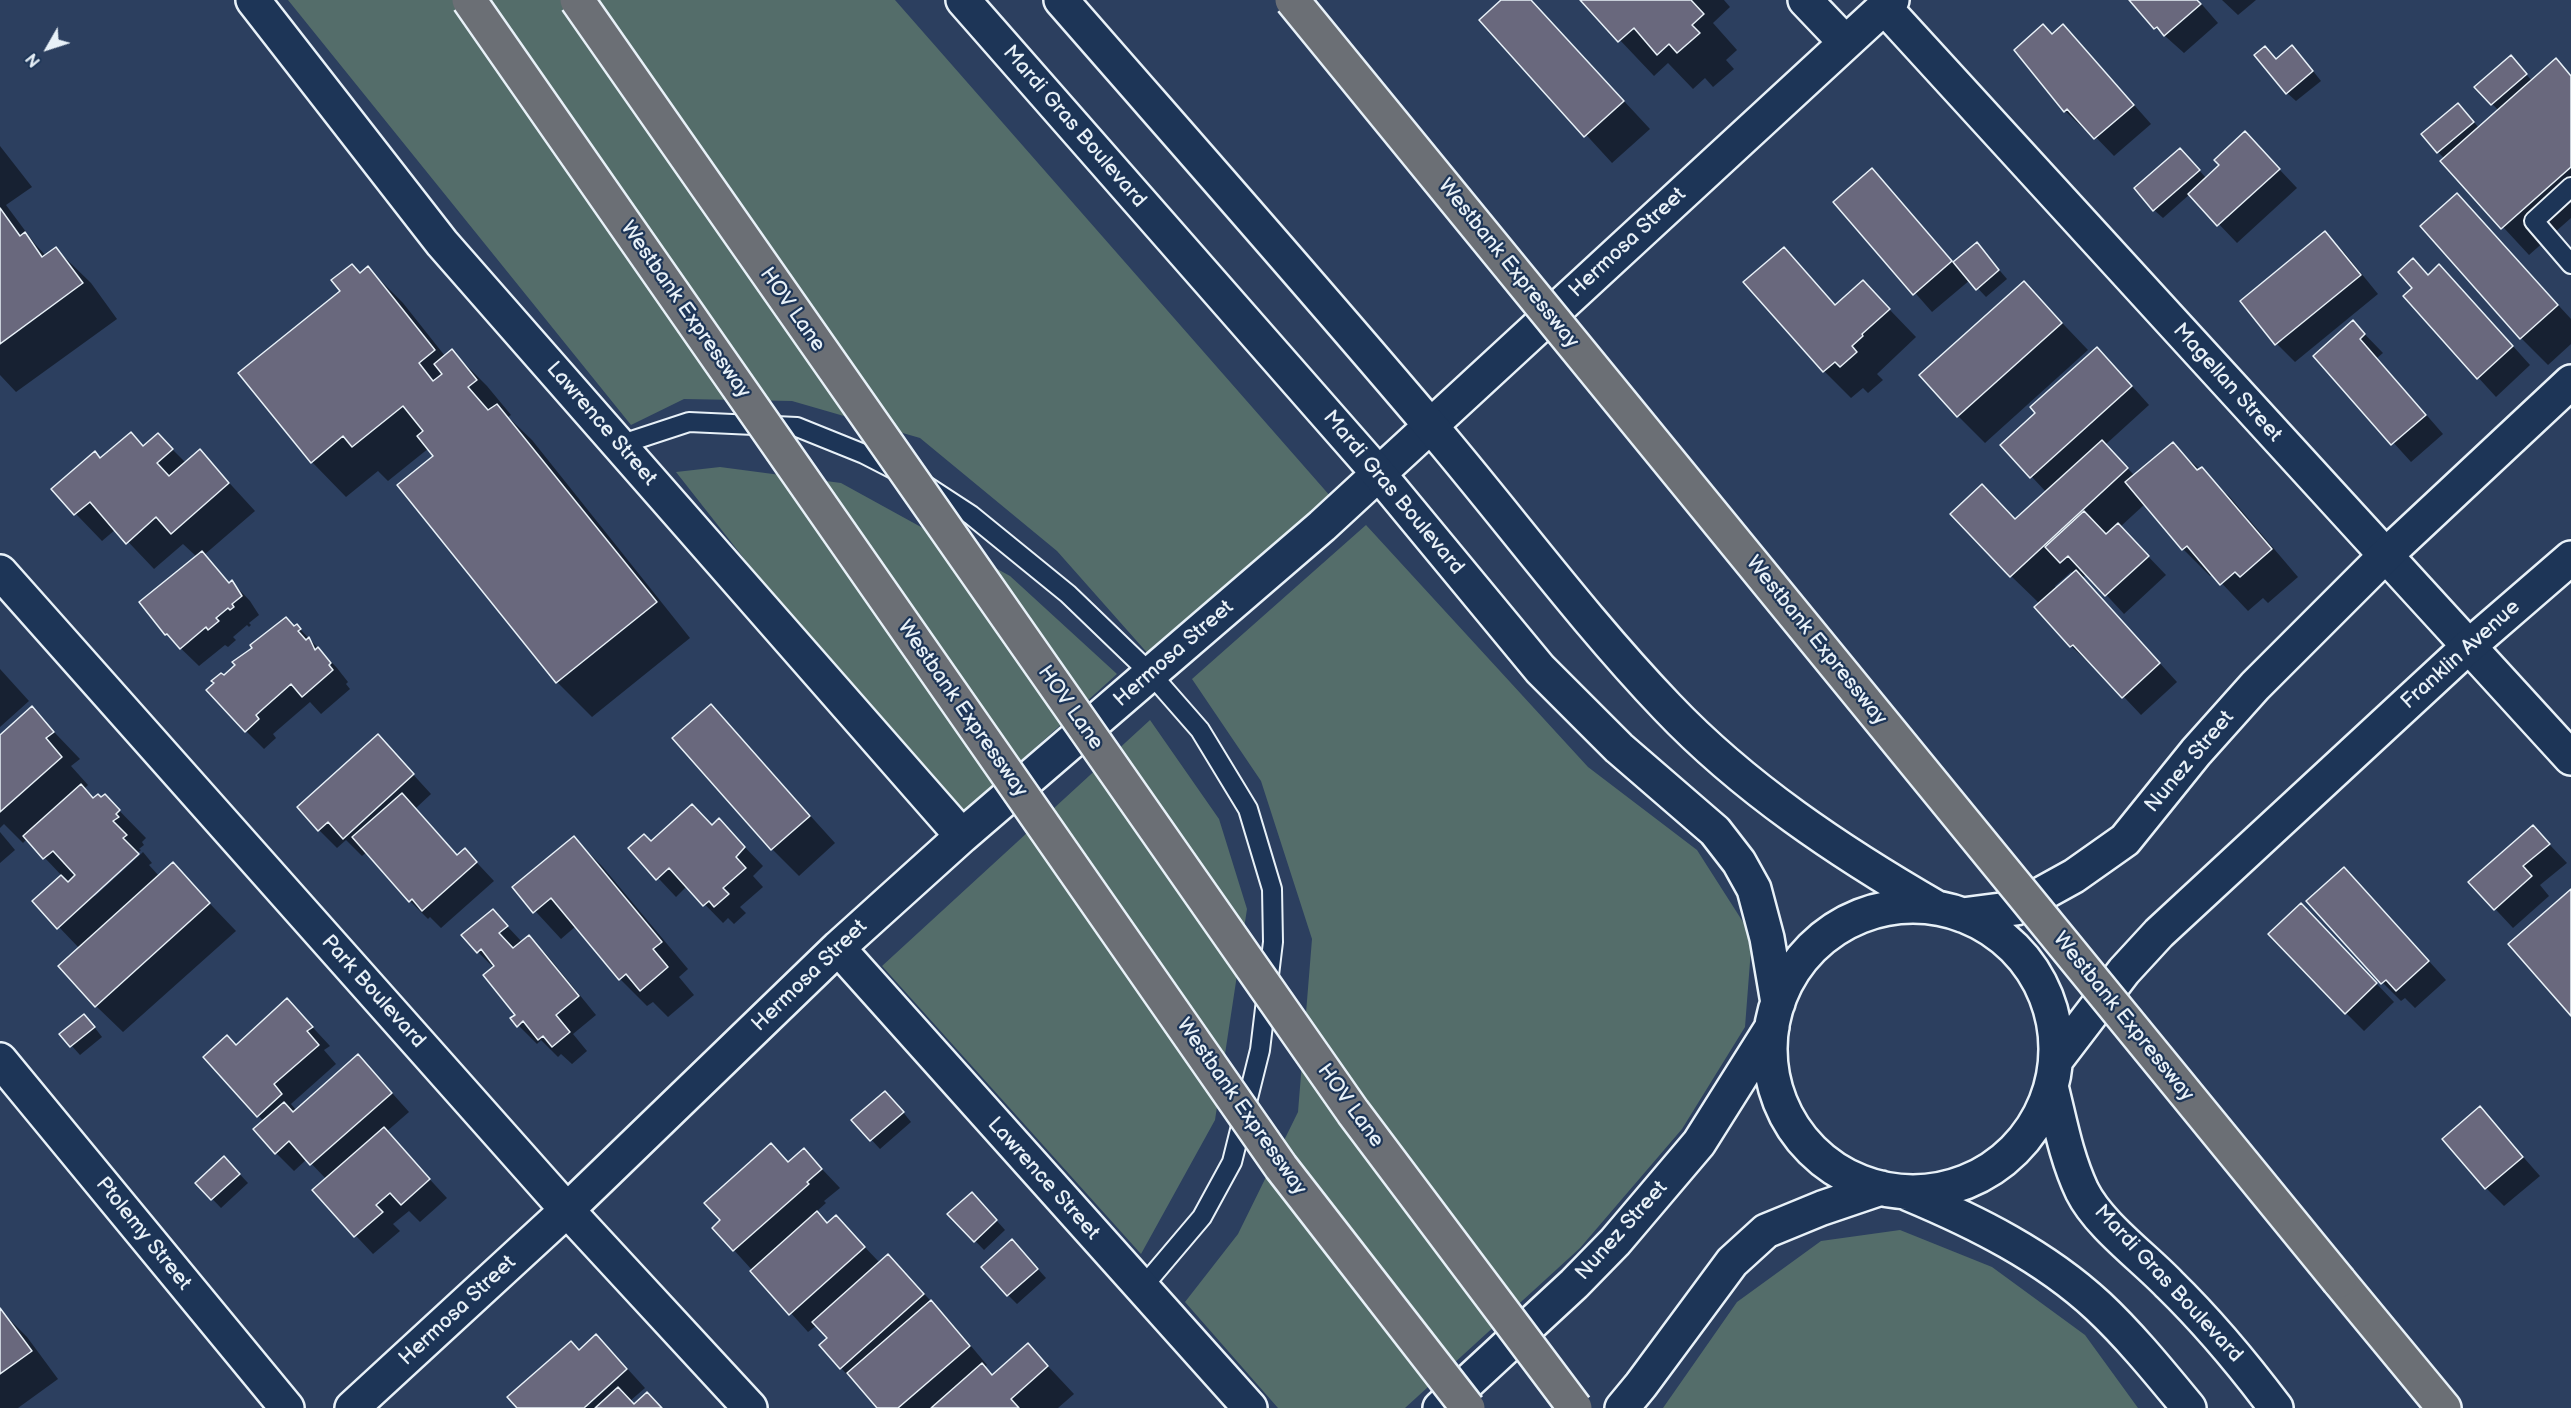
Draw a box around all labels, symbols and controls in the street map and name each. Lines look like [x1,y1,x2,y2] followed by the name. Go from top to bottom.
[18,18,78,78] north arrow
[997,41,1151,213] street label: Mardi Gras Boulevard
[22,49,45,70] text: N
[1432,174,1584,354] street label: Westbank Expressway
[1564,183,1692,303] street label: Hermosa Street
[614,217,756,403] street label: Westbank Expressway
[754,263,830,357] street label: HOV Lane
[2167,318,2287,448] street label: Magellan Street
[540,357,662,491] street label: Lawrence Street
[1317,406,1469,580] street label: Mardi Gras Boulevard
[1740,551,1892,731] street label: Westbank Expressway
[1109,595,1239,713] street label: Hermosa Street
[2396,595,2526,715] street label: Franklin Avenue
[891,616,1033,802] street label: Westbank Expressway
[1032,661,1108,755] street label: HOV Lane
[2140,706,2240,818] street label: Nunez Street
[747,915,873,1037] street label: Hermosa Street
[2047,927,2199,1107] street label: Westbank Expressway
[316,930,430,1054] street label: Park Boulevard
[1170,1014,1312,1200] street label: Westbank Expressway
[1311,1059,1389,1153] street label: HOV Lane
[981,1113,1105,1245] street label: Lawrence Street
[90,1172,196,1296] street label: Ptolemy Street
[1571,1176,1673,1286] street label: Nunez Street
[2088,1200,2248,1368] street label: Mardi Gras Boulevard
[394,1251,522,1371] street label: Hermosa Street

